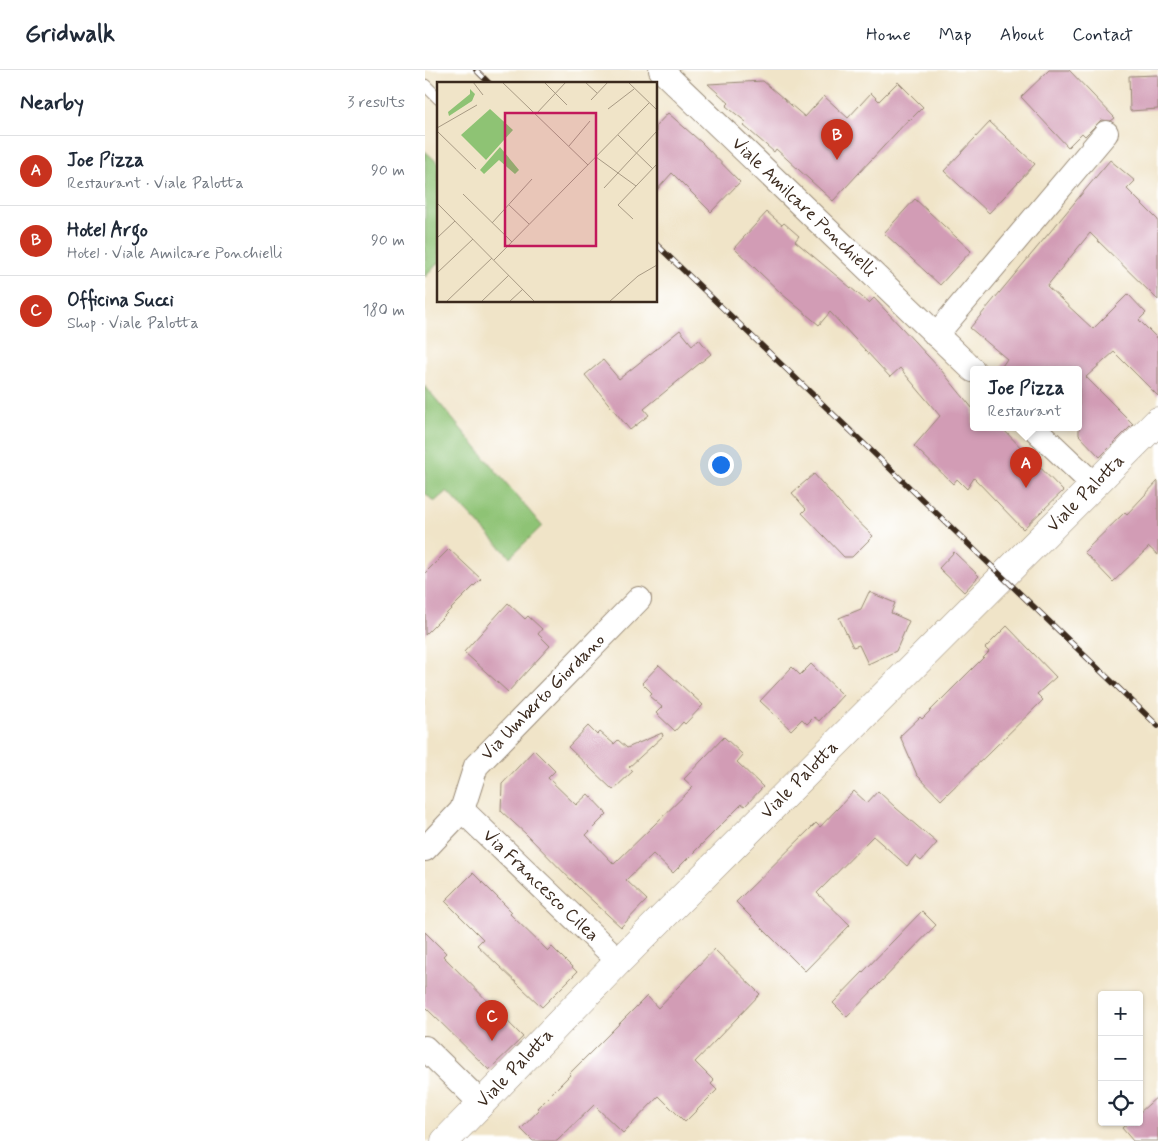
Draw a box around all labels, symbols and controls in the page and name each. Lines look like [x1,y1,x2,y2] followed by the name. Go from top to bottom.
[25,19,115,50] text: Gridwalk
[866,23,911,47] text: Home
[939,23,972,47] text: Map
[1000,23,1044,47] text: About
[1072,23,1133,47] text: Contact
[437,82,657,302] inset map
[20,89,84,117] text: Nearby
[347,92,405,113] text: 3 results
[821,119,853,160] pin: B
[726,132,881,283] street label: Viale Amilcare Ponchielli
[67,148,144,173] text: Joe Pizza
[31,160,41,181] text: A
[371,160,405,181] text: 90 m
[67,173,244,194] text: Restaurant · Viale Palotta
[67,218,148,243] text: Hotel Argo
[31,230,41,251] text: B
[371,230,405,251] text: 90 m
[67,243,283,264] text: Hotel · Viale Amilcare Ponchielli
[67,288,174,313] text: Officina Succi
[30,300,42,321] text: C
[362,300,405,321] text: 180 m
[67,313,199,334] text: Shop · Viale Palotta
[970,366,1082,431] popup
[987,376,1065,401] text: Joe Pizza
[987,401,1062,422] text: Restaurant
[1010,447,1042,488] pin: A
[1041,449,1130,538] street label: Viale Palotta
[708,452,734,478] your location
[476,629,611,766] street label: Via Umberto Giordano
[755,736,844,824] street label: Viale Palotta
[477,824,604,947] street label: Via Francesco Cilea
[1098,991,1143,1126] map controls
[1098,991,1143,1036] button: +
[476,1000,508,1041] pin: C
[471,1024,559,1113] street label: Viale Palotta
[1098,1036,1143,1081] button: −
[1098,1081,1143,1126] button: locate

